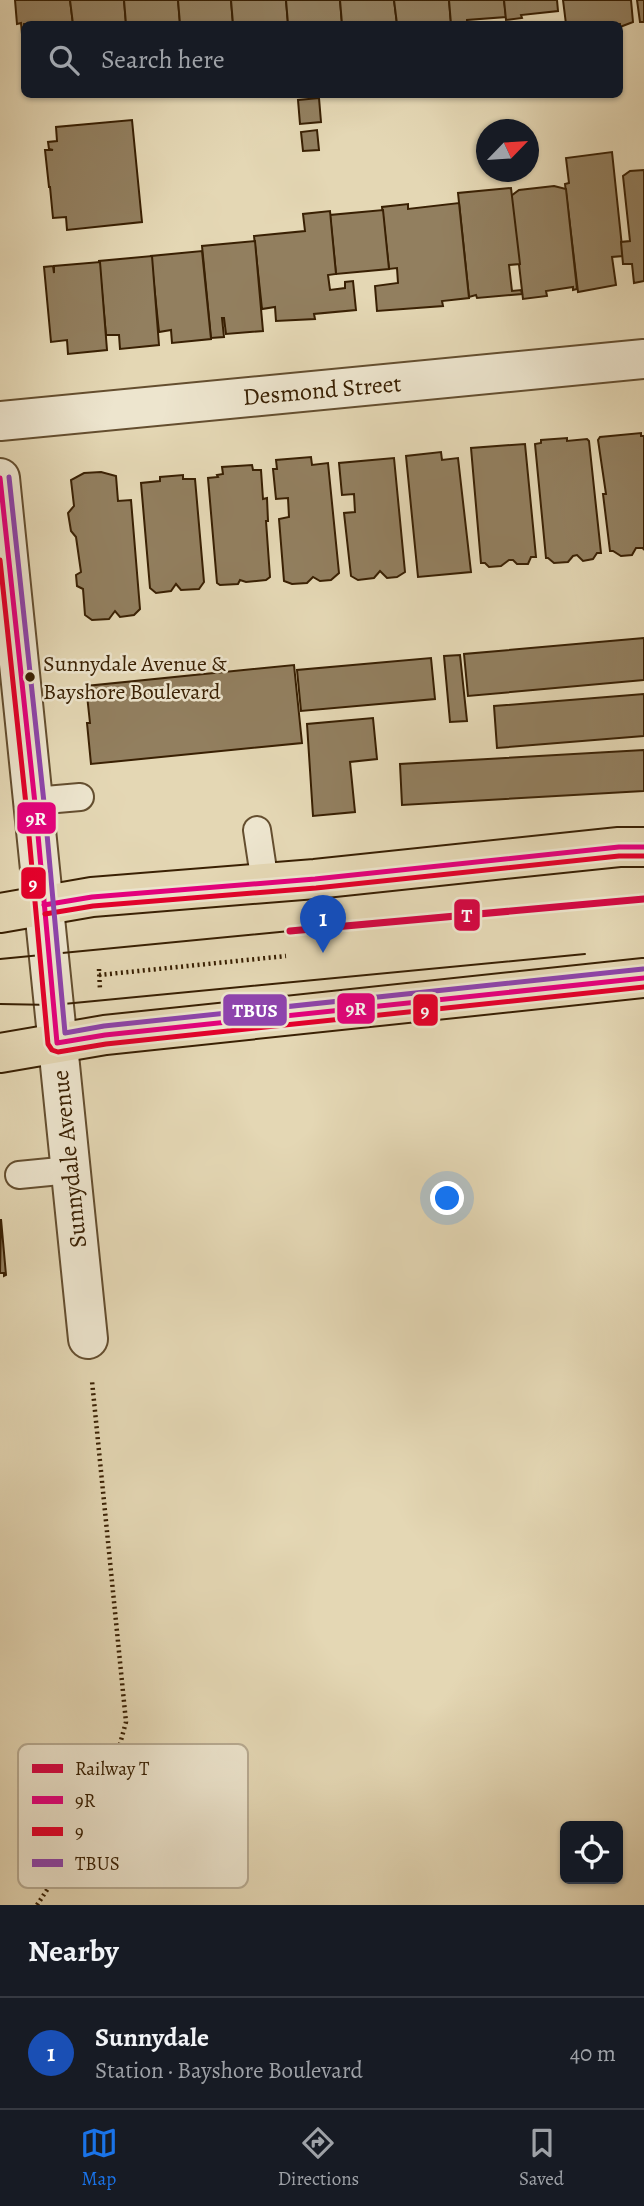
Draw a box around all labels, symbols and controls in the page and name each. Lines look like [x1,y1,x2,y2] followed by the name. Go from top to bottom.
[21,21,623,98] search box
[45,41,83,79] icon: search
[101,42,225,77] text: Search here
[476,119,539,182] north arrow
[241,367,403,413] street label: Desmond Street
[43,649,227,707] place label: Sunnydale Avenue & Bayshore Boulevard
[23,670,37,684] marker: Sunnydale Avenue & Bayshore Boulevard
[16,801,57,835] line badge: 9R
[26,806,47,832] text: 9R
[20,866,47,900] line badge: 9
[29,871,38,897] text: 9
[300,895,346,953] pin: 1
[453,898,481,932] line badge: T
[462,903,473,929] text: T
[336,992,376,1025] line badge: 9R
[222,993,288,1027] line badge: TBUS
[412,993,439,1027] line badge: 9
[346,996,367,1022] text: 9R
[232,998,278,1024] text: TBUS
[421,998,430,1024] text: 9
[44,1068,94,1250] street label: Sunnydale Avenue
[430,1181,464,1215] your location
[18,1744,248,1888] legend
[75,1756,150,1782] text: Railway T
[75,1788,96,1814] text: 9R
[75,1819,84,1845] text: 9
[560,1821,623,1884] map controls
[560,1821,623,1884] button: locate
[75,1851,120,1877] text: TBUS
[28,1931,119,1971] text: Nearby
[95,2020,209,2055] text: Sunnydale
[47,2038,55,2069] text: 1
[570,2038,616,2069] text: 40 m
[95,2055,363,2086] text: Station · Bayshore Boulevard
[80,2124,118,2192] tab: Map
[278,2124,359,2192] tab: Directions
[519,2124,564,2192] tab: Saved

